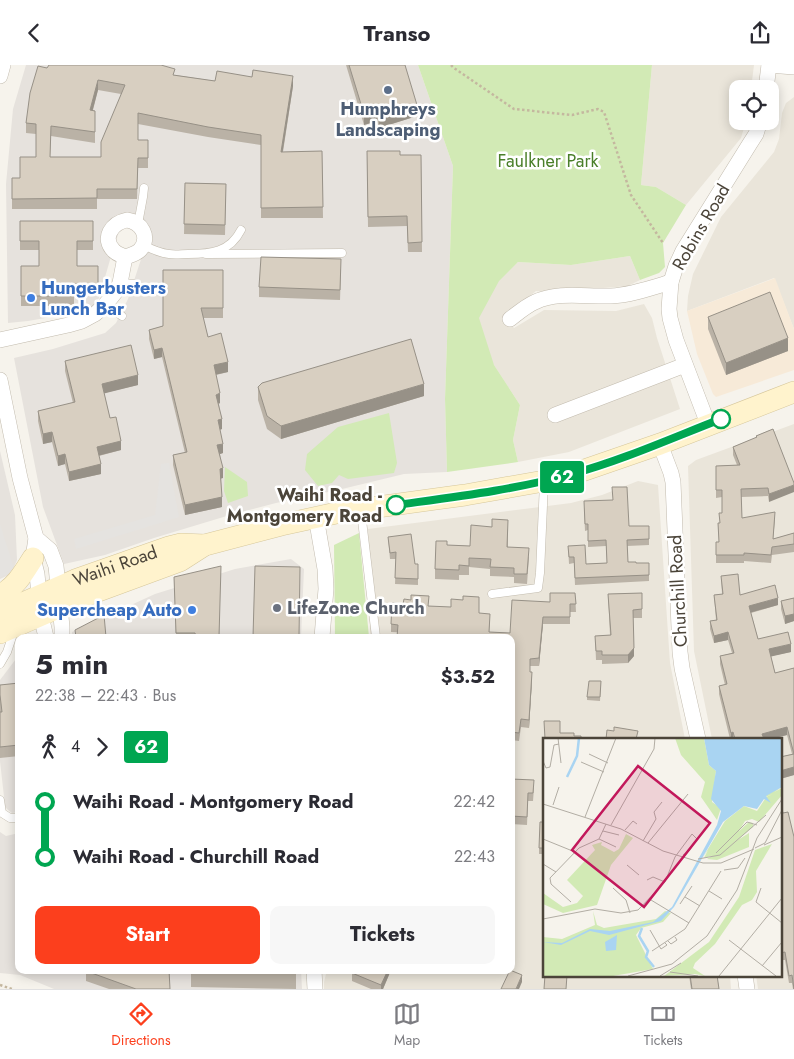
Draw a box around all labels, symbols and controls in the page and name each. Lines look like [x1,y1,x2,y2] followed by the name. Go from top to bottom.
[363,17,431,49] text: Transo
[20,19,48,47] icon: back
[746,19,774,47] icon: share
[729,80,779,130] map controls
[729,80,779,130] button: locate
[382,84,394,96] marker: Humphreys Landscaping
[336,96,440,143] place label: Humphreys Landscaping
[498,148,599,174] park label: Faulkner Park
[666,179,736,275] street label: Robins Road
[41,275,166,322] place label: Hungerbusters Lunch Bar
[25,292,37,304] marker: Hungerbusters Lunch Bar
[711,409,731,429] unlabelled marker
[540,461,584,493] line badge: 62
[550,464,574,490] text: 62
[227,482,382,529] place label: Waihi Road - Montgomery Road
[386,495,406,515] marker: Waihi Road - Montgomery Road
[662,534,694,648] street label: Churchill Road
[69,539,161,593] street label: Waihi Road
[287,595,425,621] place label: LifeZone Church
[37,597,182,623] place label: Supercheap Auto
[271,602,283,614] marker: LifeZone Church
[186,604,198,616] marker: Supercheap Auto
[35,644,108,685] text: 5 min
[441,663,495,690] text: $3.52
[35,684,176,707] text: 22:38 – 22:43 · Bus
[35,733,63,761] icon: walk
[88,733,116,761] icon: forward
[134,734,158,760] text: 62
[71,735,80,758] text: 4
[543,738,782,977] inset map
[73,788,353,815] text: Waihi Road - Montgomery Road
[454,790,495,813] text: 22:42
[73,843,319,870] text: Waihi Road - Churchill Road
[454,845,495,868] text: 22:43
[35,906,260,964] button: Start
[270,906,495,964] button: Tickets
[111,1000,171,1050] tab: Directions
[393,1000,421,1050] tab: Map
[644,1000,683,1050] tab: Tickets

